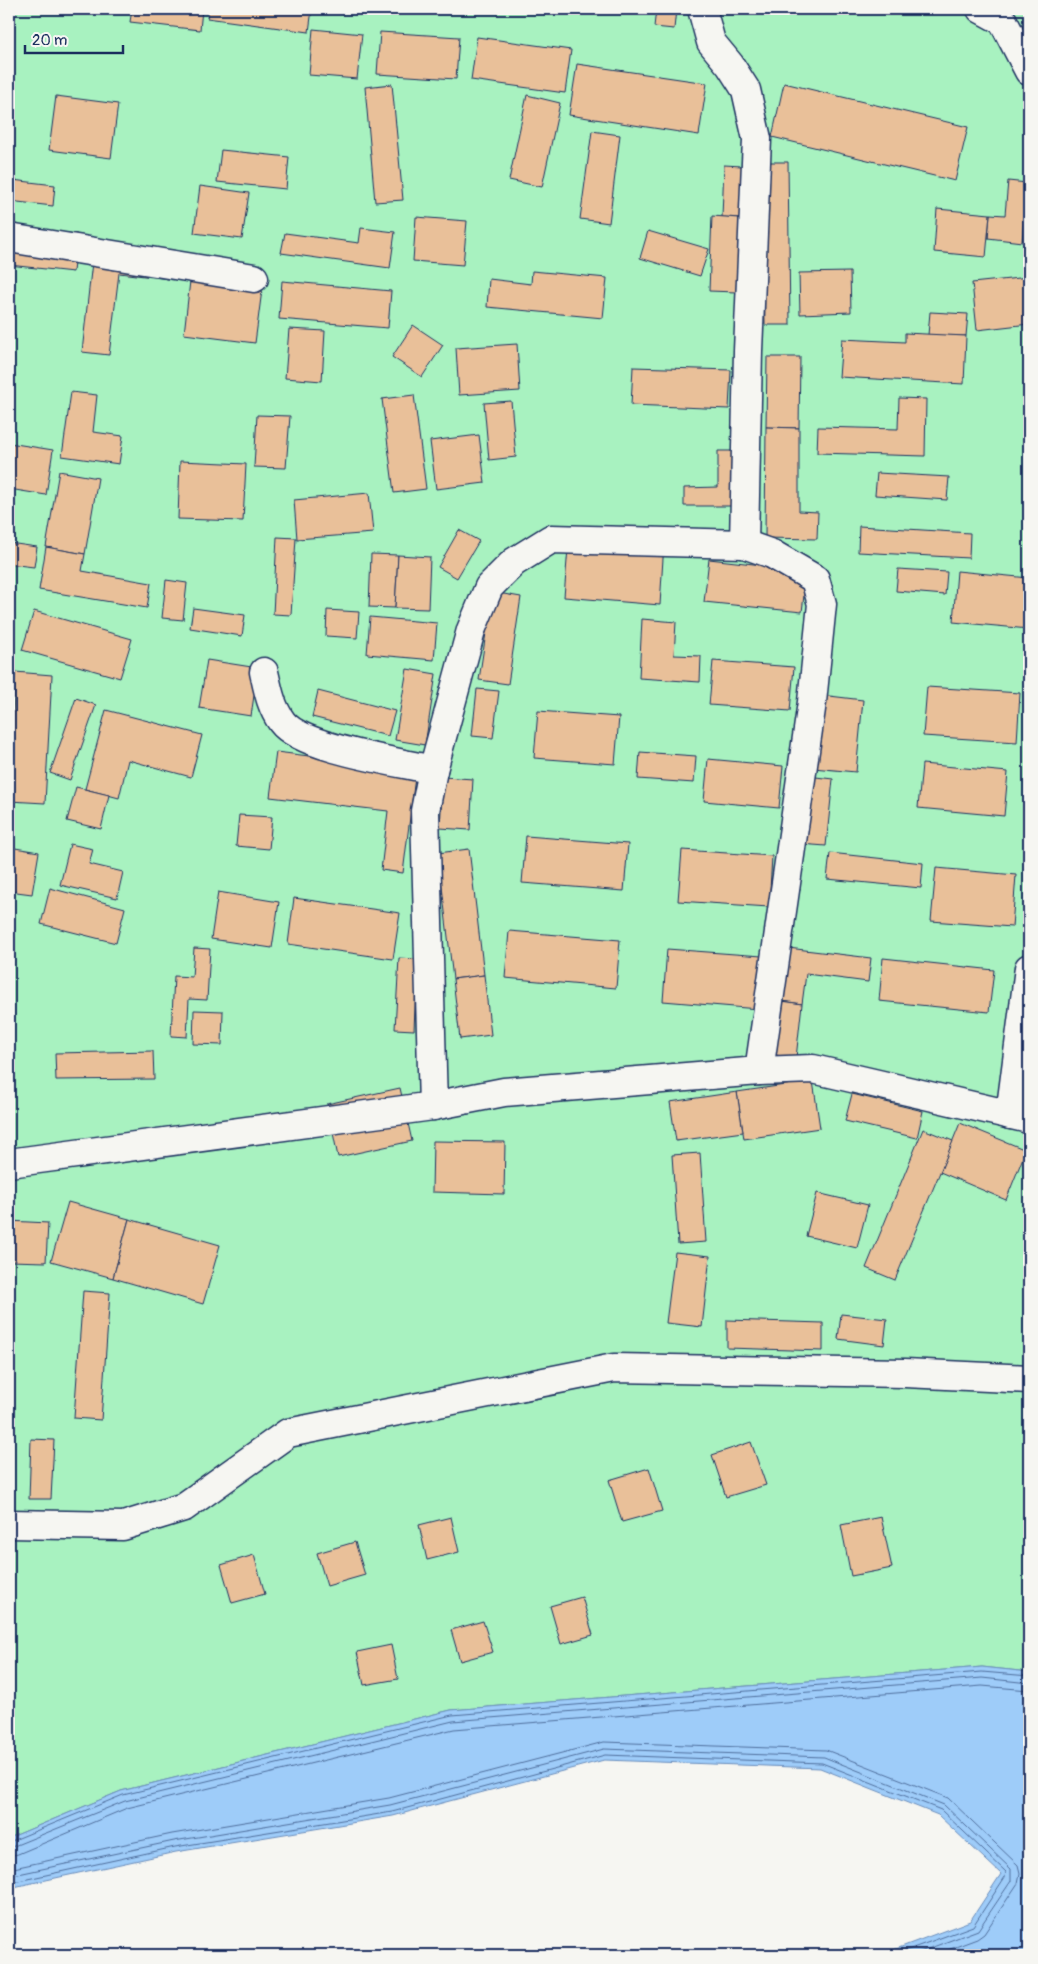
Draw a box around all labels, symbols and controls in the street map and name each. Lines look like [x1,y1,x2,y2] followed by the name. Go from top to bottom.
[25,22,122,54] scale bar
[32,31,67,50] text: 20 m

